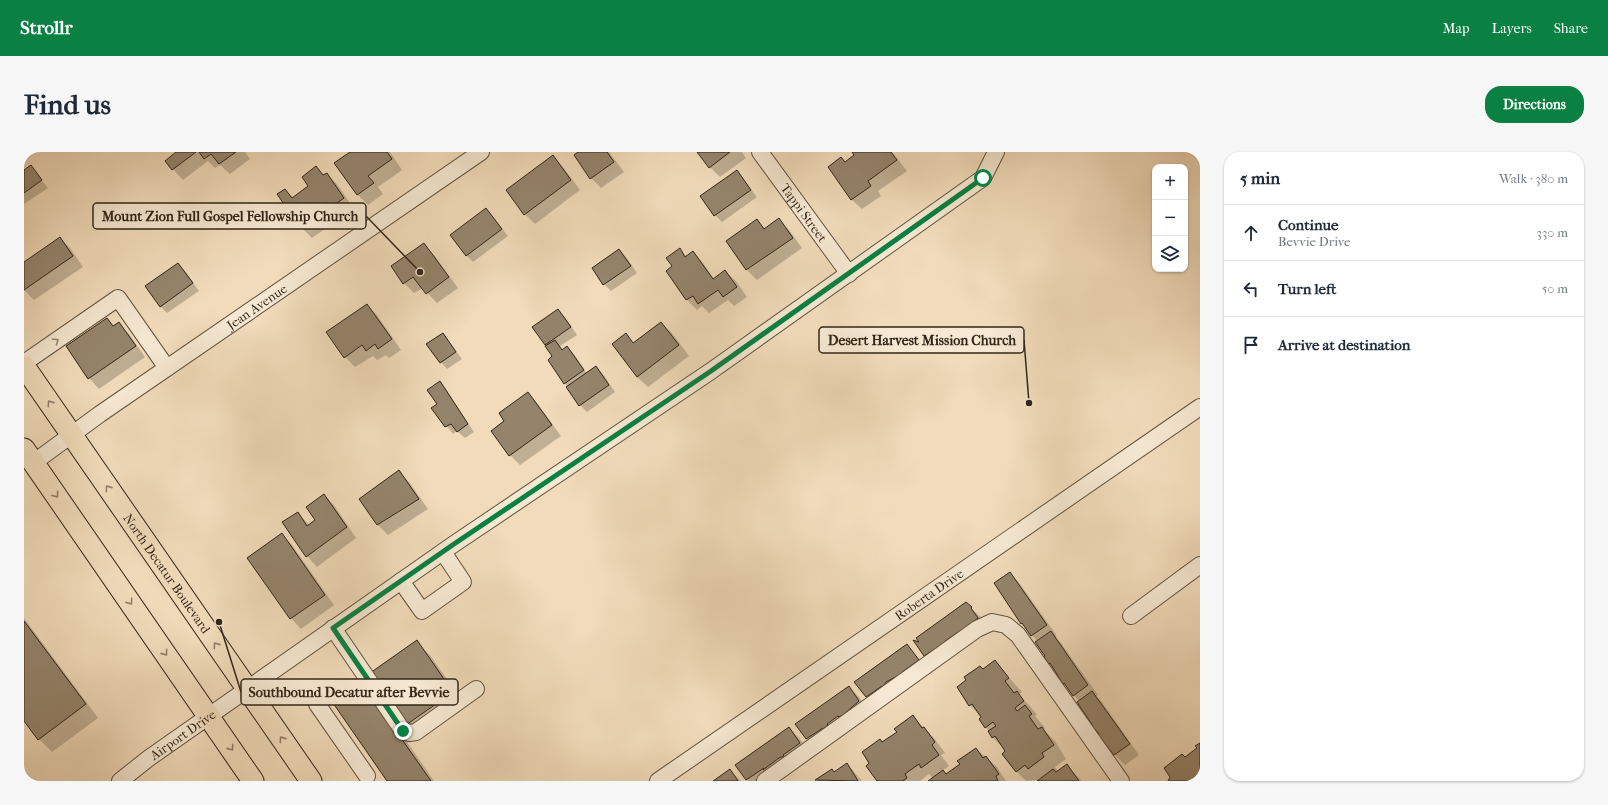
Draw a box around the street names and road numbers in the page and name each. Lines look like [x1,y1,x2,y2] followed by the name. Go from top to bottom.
[777,181,830,245] street label: Tappi Street
[223,281,290,333] street label: Jean Avenue
[120,511,214,637] street label: North Decatur Boulevard
[892,565,967,623] street label: Roberta Drive
[146,706,219,764] street label: Airport Drive

